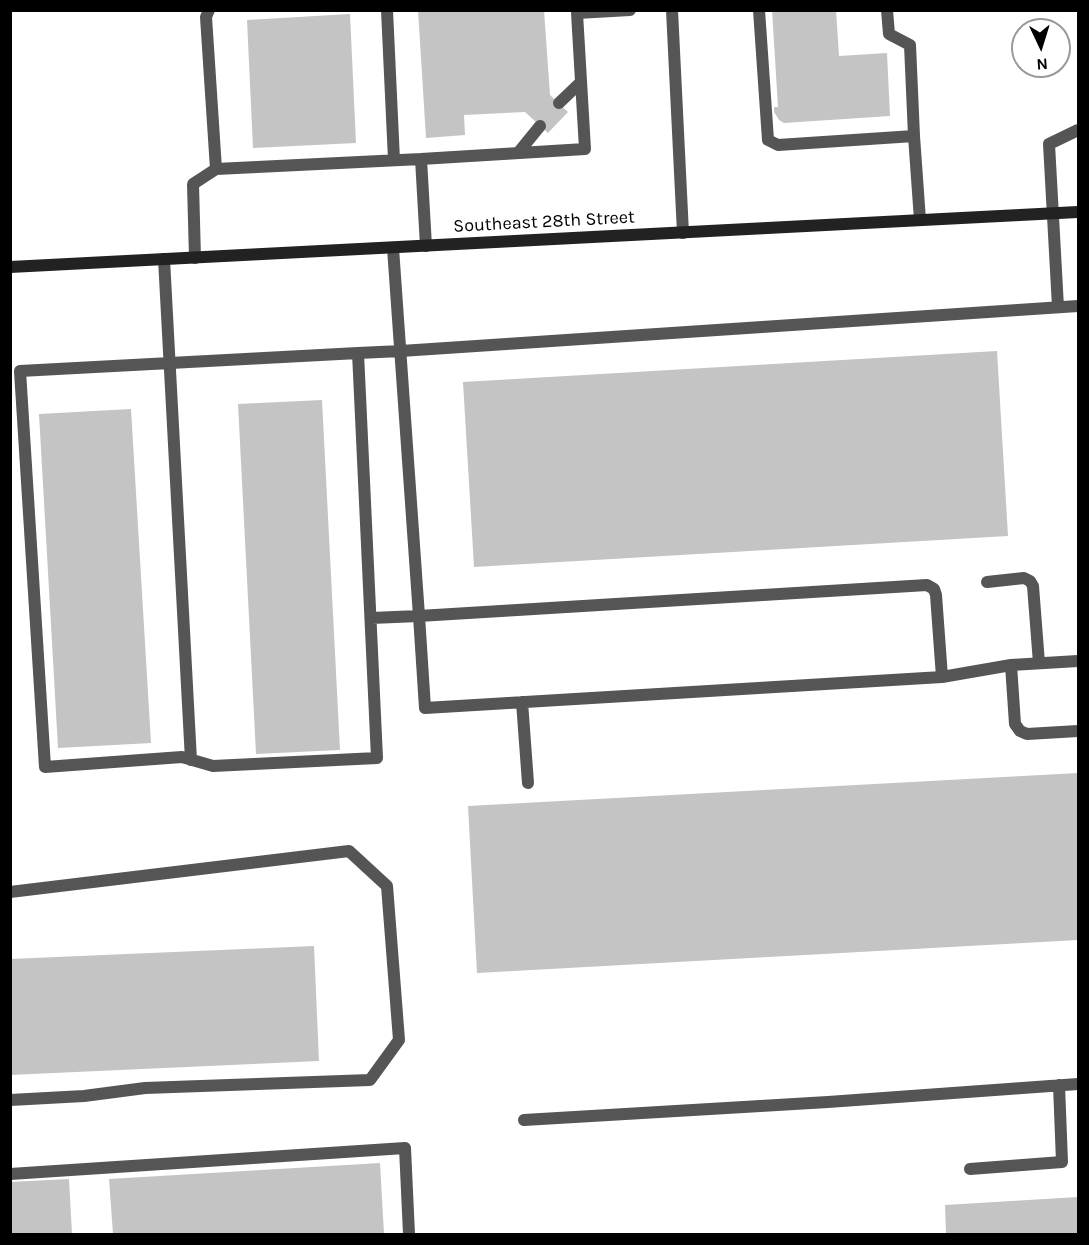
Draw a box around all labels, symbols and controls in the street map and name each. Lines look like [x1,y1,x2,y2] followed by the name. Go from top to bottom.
[1011,18,1071,78] north arrow
[1036,55,1049,74] text: N
[453,206,635,238] street label: Southeast 28th Street

